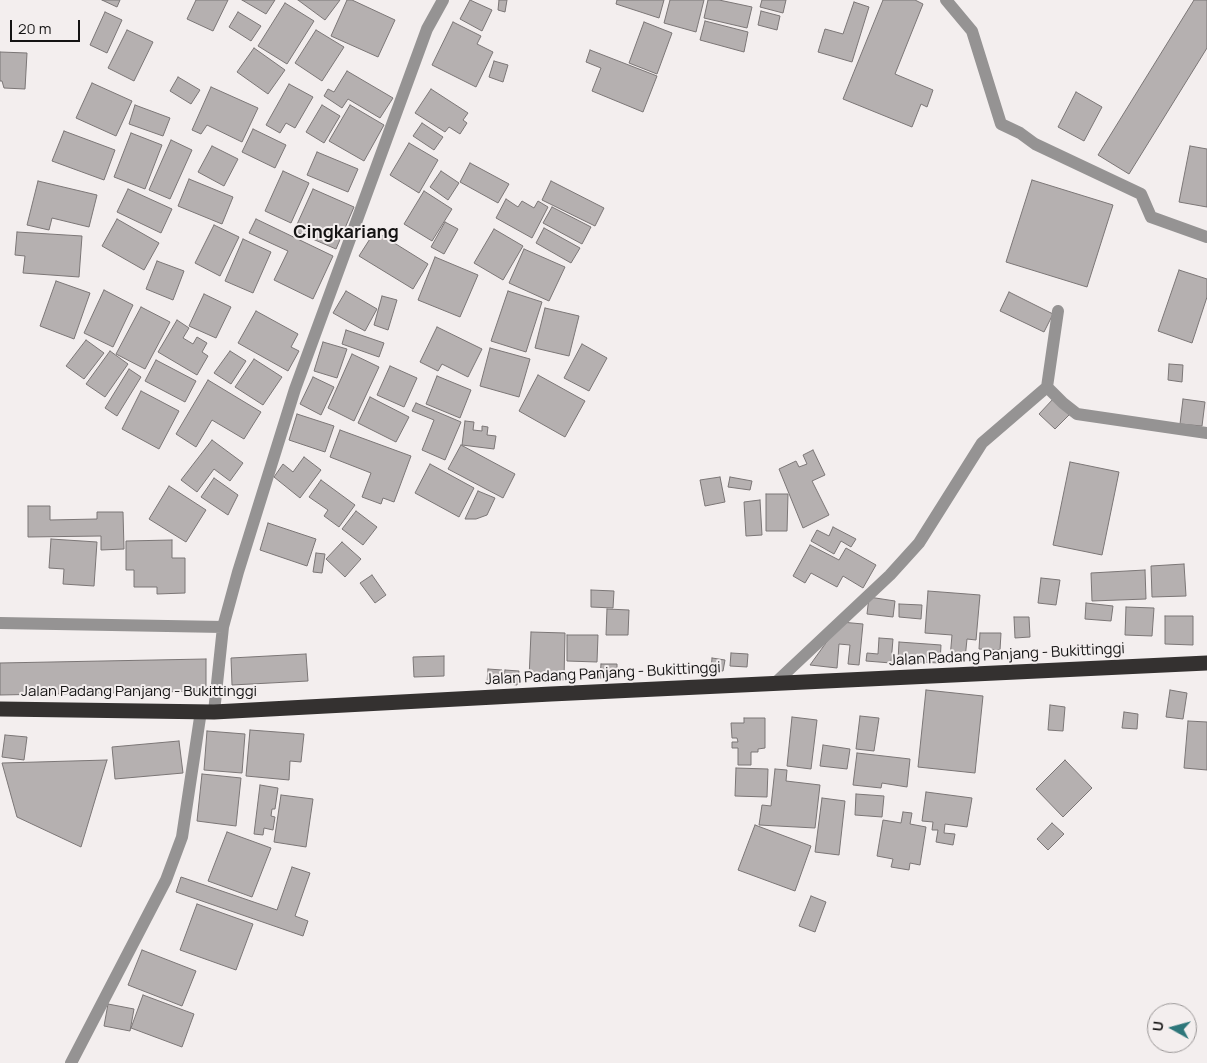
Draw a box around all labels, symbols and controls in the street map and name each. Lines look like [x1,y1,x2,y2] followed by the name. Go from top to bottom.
[12,10,82,42] scale bar
[18,18,51,39] text: 20 m
[293,222,399,244] district label: Cingkariang
[889,640,1125,670] street label: Jalan Padang Panjang - Bukittinggi
[485,659,721,689] street label: Jalan Padang Panjang - Bukittinggi
[21,683,257,701] street label: Jalan Padang Panjang - Bukittinggi
[1147,1003,1197,1053] north arrow
[1148,1020,1168,1032] text: U

